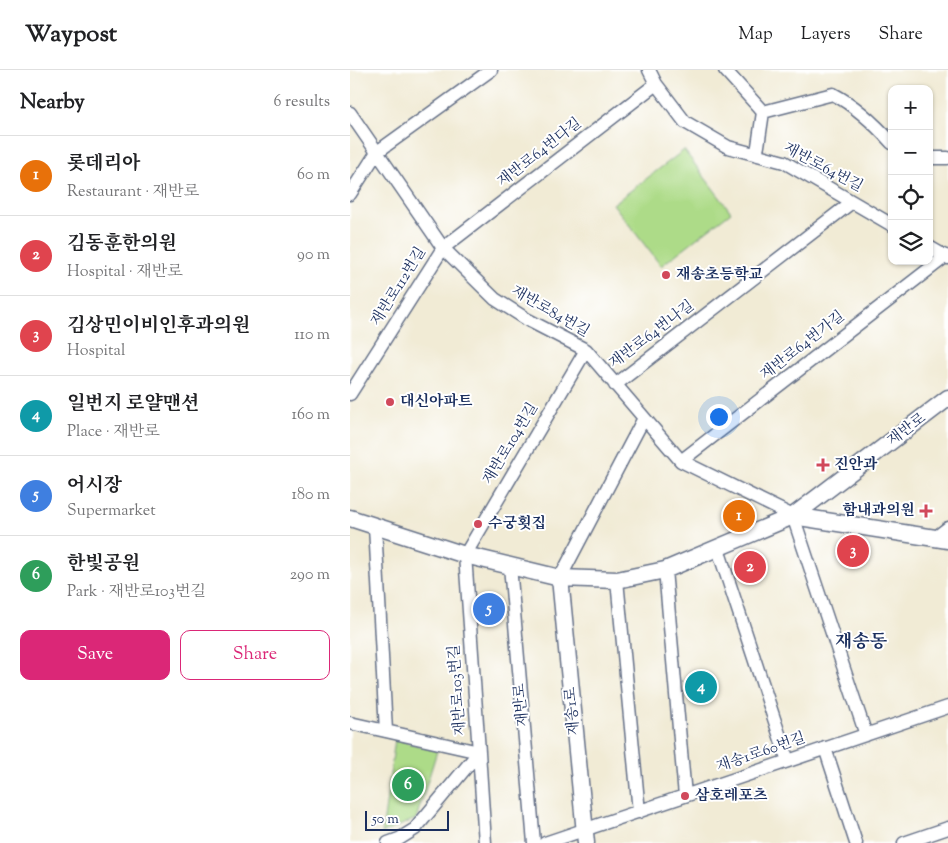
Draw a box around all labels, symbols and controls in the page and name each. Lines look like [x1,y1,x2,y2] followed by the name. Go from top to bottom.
[25,18,117,52] text: Waypost
[738,22,773,48] text: Map
[801,22,851,48] text: Layers
[879,22,923,48] text: Share
[888,85,933,265] map controls
[888,85,933,130] button: +
[20,88,85,118] text: Nearby
[274,91,330,114] text: 6 results
[493,113,587,193] street label: 재반로64번다길
[888,130,933,175] button: −
[780,138,866,198] street label: 재반로64번길
[67,151,140,178] text: 롯데리아
[33,164,39,187] text: 1
[297,164,330,187] text: 60 m
[888,175,933,220] button: locate
[67,181,199,204] text: Restaurant · 재반로
[888,220,933,265] button: layers
[67,231,177,258] text: 김동훈한의원
[366,243,432,331] street label: 재반로112번길
[32,244,40,267] text: 2
[297,244,330,267] text: 90 m
[67,261,183,284] text: Hospital · 재반로
[676,265,763,286] place label: 재송초등학교
[660,269,672,281] marker: 재송초등학교
[507,281,593,343] street label: 재반로84번길
[605,296,699,374] street label: 재반로64번나길
[756,306,850,386] street label: 재반로64번가길
[67,313,251,340] text: 김상민이비인후과의원
[33,324,39,347] text: 3
[294,324,330,347] text: 110 m
[67,340,125,363] text: Hospital
[67,391,200,418] text: 일번지 로얄맨션
[400,392,473,413] place label: 대신아파트
[384,396,396,408] marker: 대신아파트
[478,399,544,489] street label: 재반로104번길
[32,404,40,427] text: 4
[292,404,330,427] text: 160 m
[706,404,732,430] your location
[883,408,931,451] street label: 재반로
[67,421,160,444] text: Place · 재반로
[834,455,878,476] place label: 진안과
[816,458,830,472] marker: 진안과
[67,473,122,500] text: 어시장
[33,484,39,507] text: 5
[291,484,330,507] text: 180 m
[723,497,755,535] pin: 1
[67,500,156,523] text: Supermarket
[843,501,915,522] place label: 함내과의원
[919,504,933,518] marker: 함내과의원
[488,514,546,535] place label: 수궁횟집
[472,518,484,530] marker: 수궁횟집
[837,532,869,570] pin: 3
[734,548,766,586] pin: 2
[67,551,140,578] text: 한빛공원
[32,564,40,587] text: 6
[290,564,330,587] text: 290 m
[67,581,206,604] text: Park · 재반로103번길
[473,590,505,628] pin: 5
[20,630,170,680] button: Save
[180,630,330,680] button: Share
[835,630,888,656] district label: 재송동
[444,644,472,736] street label: 재반로103번길
[685,668,717,706] pin: 4
[510,682,534,728] street label: 재반로
[560,685,586,736] street label: 재송1로
[714,728,808,778] street label: 재송1로60번길
[392,766,424,804] pin: 6
[695,786,768,807] place label: 삼호레포츠
[679,790,691,802] marker: 삼호레포츠
[365,808,449,831] scale bar
[372,810,399,830] text: 50 m

